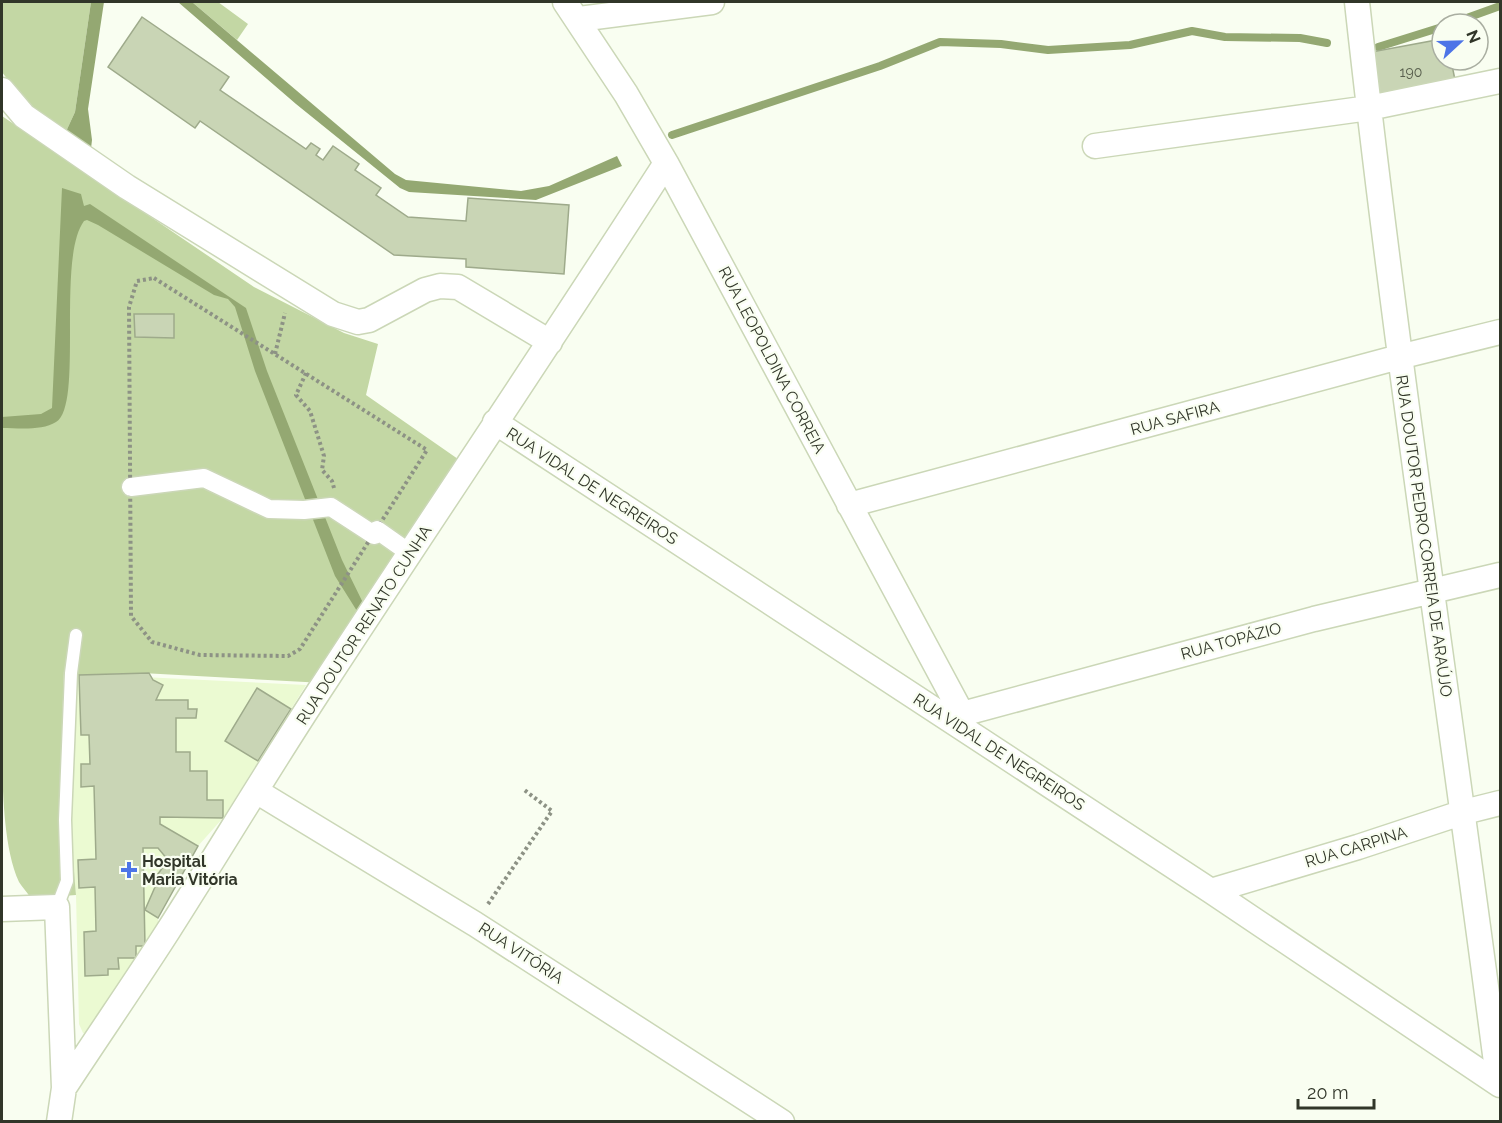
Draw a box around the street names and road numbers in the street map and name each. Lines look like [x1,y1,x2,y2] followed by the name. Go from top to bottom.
[715,263,830,457] street label: RUA LEOPOLDINA CORREIA
[1392,374,1457,698] street label: RUA DOUTOR PEDRO CORREIA DE ARAÚJO
[1128,397,1222,439] street label: RUA SAFIRA
[503,423,681,549] street label: RUA VIDAL DE NEGREIROS
[292,522,436,728] street label: RUA DOUTOR RENATO CUNHA
[1178,617,1283,664] street label: RUA TOPÁZIO
[910,689,1088,815] street label: RUA VIDAL DE NEGREIROS
[1303,822,1409,872] street label: RUA CARPINA
[475,918,568,988] street label: RUA VITÓRIA

